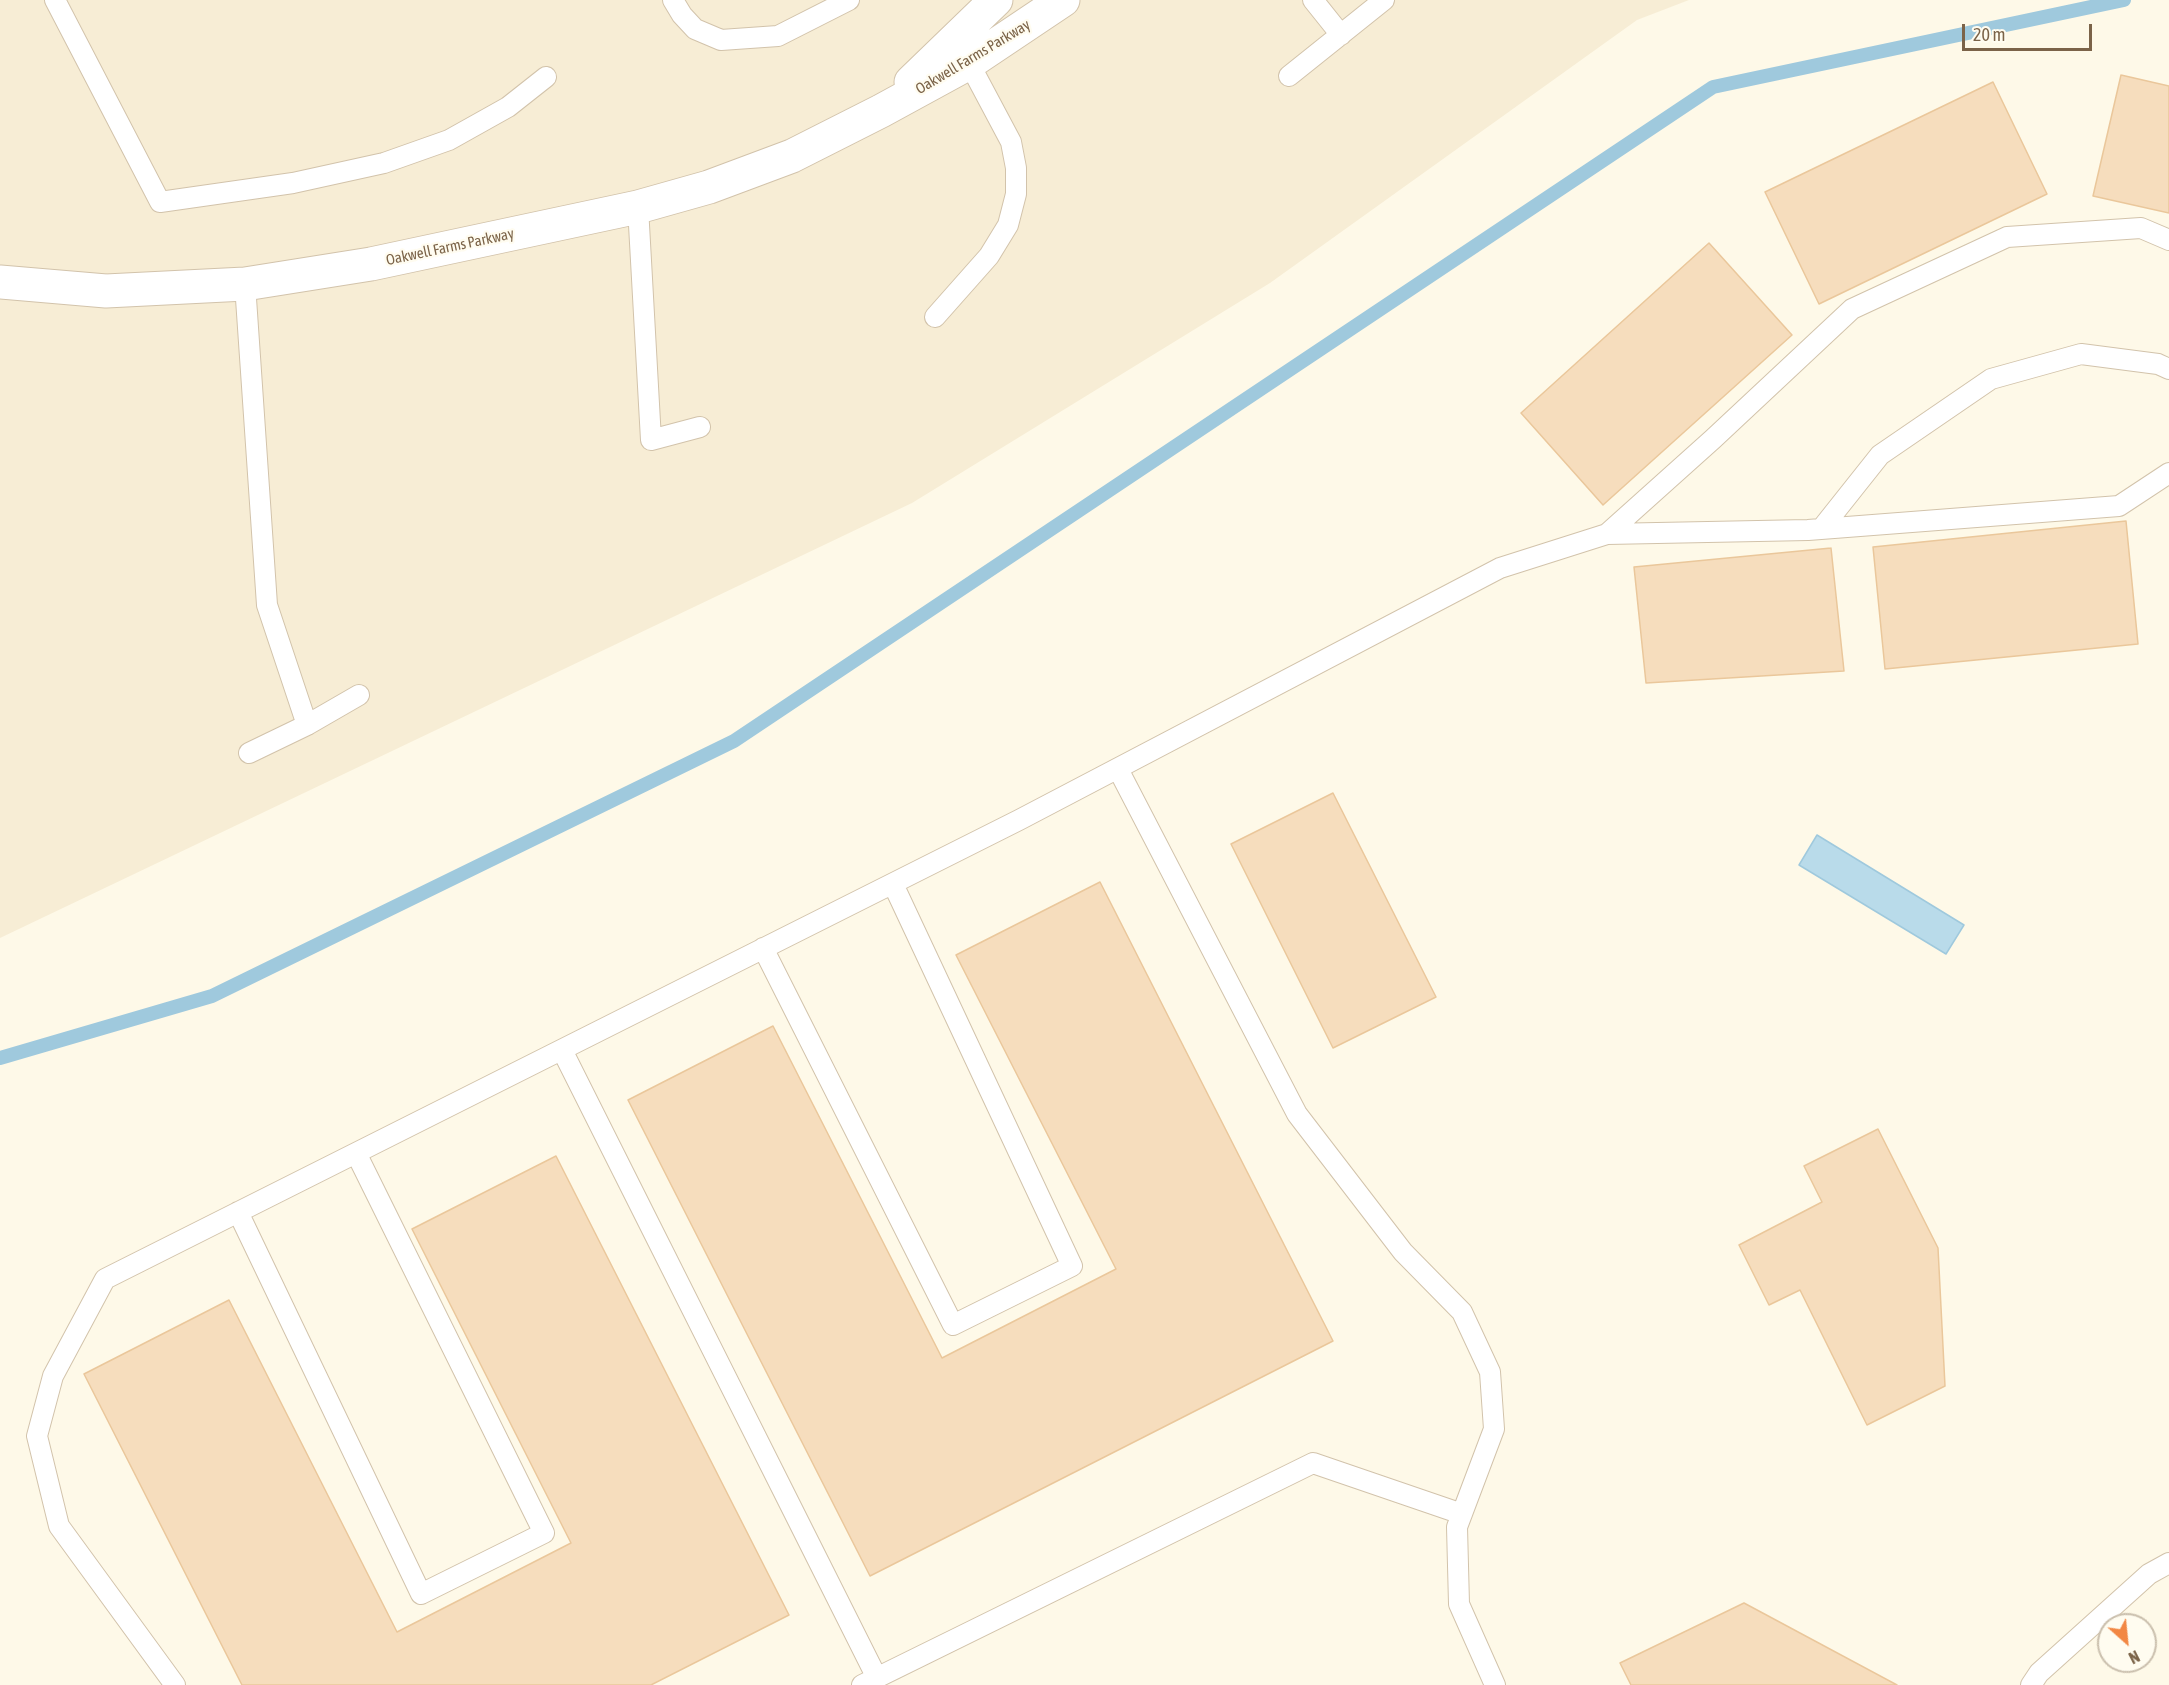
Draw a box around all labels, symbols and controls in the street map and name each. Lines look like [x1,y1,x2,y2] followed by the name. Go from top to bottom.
[1965,12,2096,50] scale bar
[913,16,1033,98] street label: Oakwell Farms Parkway
[1973,24,2005,45] text: 20 m
[384,225,516,269] street label: Oakwell Farms Parkway
[2097,1613,2157,1673] north arrow
[2126,1647,2143,1667] text: N

